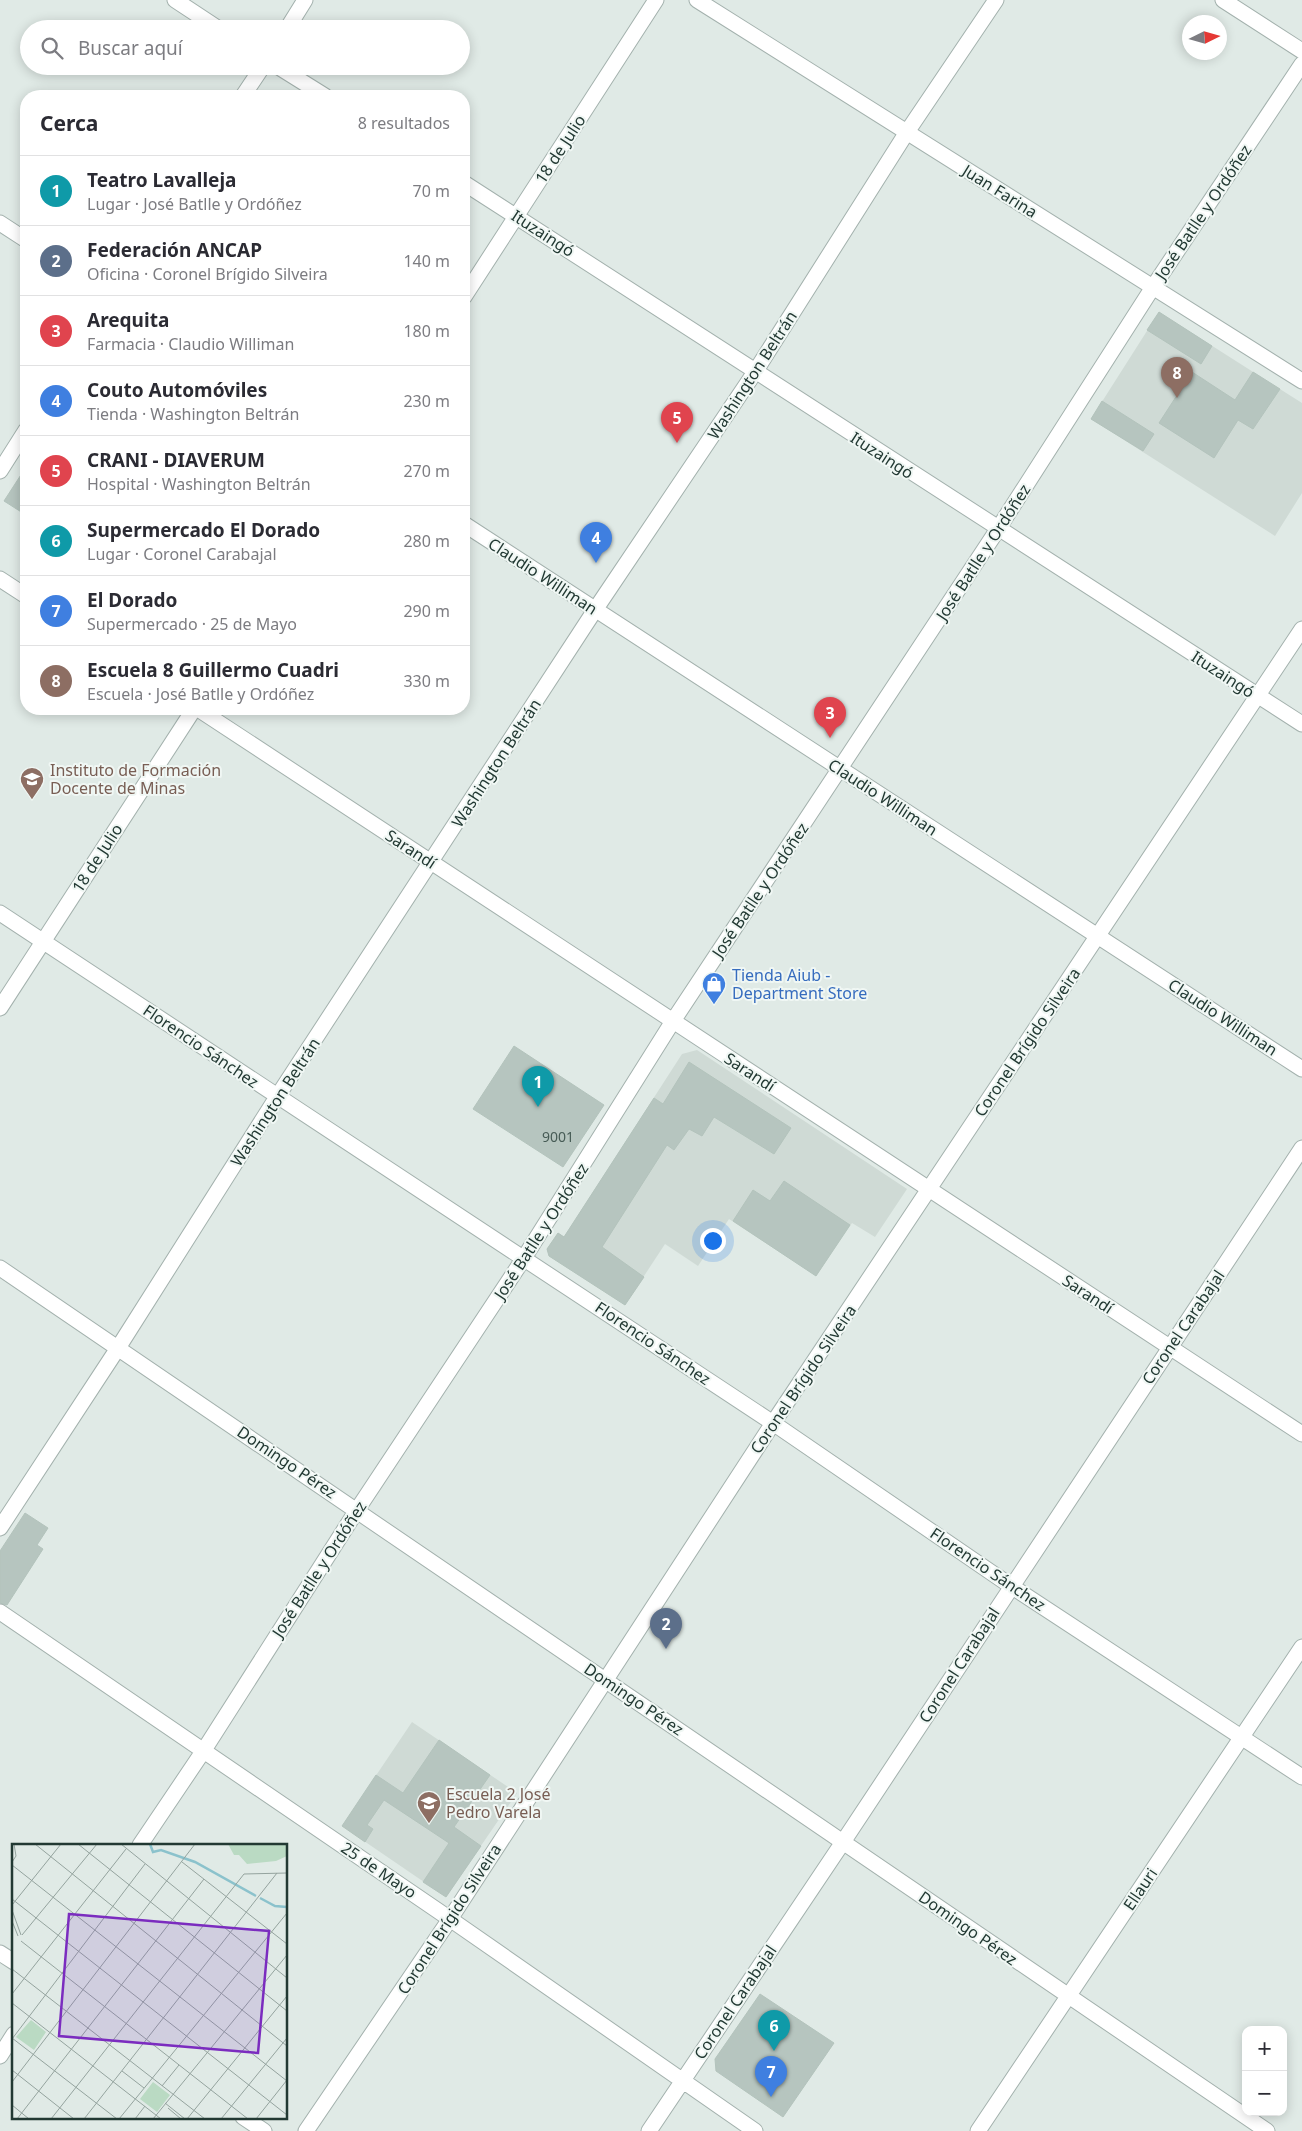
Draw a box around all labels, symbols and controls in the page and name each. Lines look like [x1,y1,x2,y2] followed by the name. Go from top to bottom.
[1182,15,1227,60] north arrow
[20,20,470,75] search box
[38,34,66,62] icon: search
[78,35,183,61] text: Buscar aquí
[40,109,98,137] text: Cerca
[530,110,590,188] street label: 18 de Julio
[358,112,450,134] text: 8 resultados
[1148,140,1256,285] street label: José Batlle y Ordóñez
[957,158,1042,223] street label: Juan Farina
[87,167,236,193] text: Teatro Lavalleja
[51,180,61,202] text: 1
[413,180,450,202] text: 70 m
[87,193,302,215] text: Lugar · José Batlle y Ordóñez
[507,204,579,262] street label: Ituzaingó
[87,237,262,263] text: Federación ANCAP
[51,250,61,272] text: 2
[403,250,450,272] text: 140 m
[87,263,328,285] text: Oficina · Coronel Brígido Silveira
[87,307,169,333] text: Arequita
[702,307,802,443] street label: Washington Beltrán
[51,320,61,342] text: 3
[403,320,450,342] text: 180 m
[87,333,294,355] text: Farmacia · Claudio Williman
[1161,357,1193,398] pin: 8
[87,377,267,403] text: Couto Automóviles
[51,390,61,412] text: 4
[403,390,450,412] text: 230 m
[661,402,693,443] pin: 5
[87,403,299,425] text: Tienda · Washington Beltrán
[846,426,918,484] street label: Ituzaingó
[87,447,265,473] text: CRANI - DIAVERUM
[51,460,61,482] text: 5
[403,460,450,482] text: 270 m
[87,473,311,495] text: Hospital · Washington Beltrán
[930,480,1035,626] street label: José Batlle y Ordóñez
[87,517,320,543] text: Supermercado El Dorado
[580,522,612,563] pin: 4
[51,530,61,552] text: 6
[403,530,450,552] text: 280 m
[484,532,602,620] street label: Claudio Williman
[87,543,277,565] text: Lugar · Coronel Carabajal
[87,587,177,613] text: El Dorado
[51,600,61,622] text: 7
[403,600,450,622] text: 290 m
[87,613,297,635] text: Supermercado · 25 de Mayo
[1187,645,1259,703] street label: Ituzaingó
[87,657,339,683] text: Escuela 8 Guillermo Cuadri
[51,670,61,692] text: 8
[403,670,450,692] text: 330 m
[87,683,314,705] text: Escuela · José Batlle y Ordóñez
[446,695,546,831] street label: Washington Beltrán
[814,697,846,738] pin: 3
[824,753,942,841] street label: Claudio Williman
[50,759,221,799] place label: Instituto de Formación Docente de Minas
[19,766,45,800] school or university icon: Instituto de Formación Docente de Minas
[705,818,813,963] street label: José Batlle y Ordóñez
[67,819,127,897] street label: 18 de Julio
[381,824,442,874] street label: Sarandí
[969,963,1085,1121] street label: Coronel Brígido Silveira
[732,964,867,1004] place label: Tienda Aiub - Department Store
[701,971,727,1005] shop icon: Tienda Aiub - Department Store
[1164,973,1282,1061] street label: Claudio Williman
[139,999,263,1093] street label: Florencio Sánchez
[225,1034,325,1170] street label: Washington Beltrán
[720,1047,781,1097] street label: Sarandí
[522,1066,554,1107] pin: 1
[542,1127,574,1146] house number: 9001
[488,1159,593,1305] street label: José Batlle y Ordóñez
[700,1228,726,1254] your location
[1137,1266,1229,1388] street label: Coronel Carabajal
[1058,1269,1119,1319] street label: Sarandí
[591,1296,715,1390] street label: Florencio Sánchez
[745,1300,861,1458] street label: Coronel Brígido Silveira
[233,1421,341,1503] street label: Domingo Pérez
[266,1497,371,1643] street label: José Batlle y Ordóñez
[926,1522,1050,1616] street label: Florencio Sánchez
[913,1603,1005,1727] street label: Coronel Carabajal
[650,1608,682,1649] pin: 2
[580,1658,688,1740] street label: Domingo Pérez
[446,1783,550,1823] place label: Escuela 2 José Pedro Varela
[416,1790,442,1824] school or university icon: Escuela 2 José Pedro Varela
[337,1837,421,1903] street label: 25 de Mayo
[392,1839,506,1999] street label: Coronel Brígido Silveira
[12,1844,288,2118] inset map
[1118,1863,1162,1915] street label: Ellauri
[914,1886,1022,1970] street label: Domingo Pérez
[689,1941,781,2063] street label: Coronel Carabajal
[758,2010,790,2051] pin: 6
[1242,2026,1287,2116] map controls
[1242,2026,1287,2071] button: +
[755,2056,787,2097] pin: 7
[1242,2071,1287,2116] button: −

